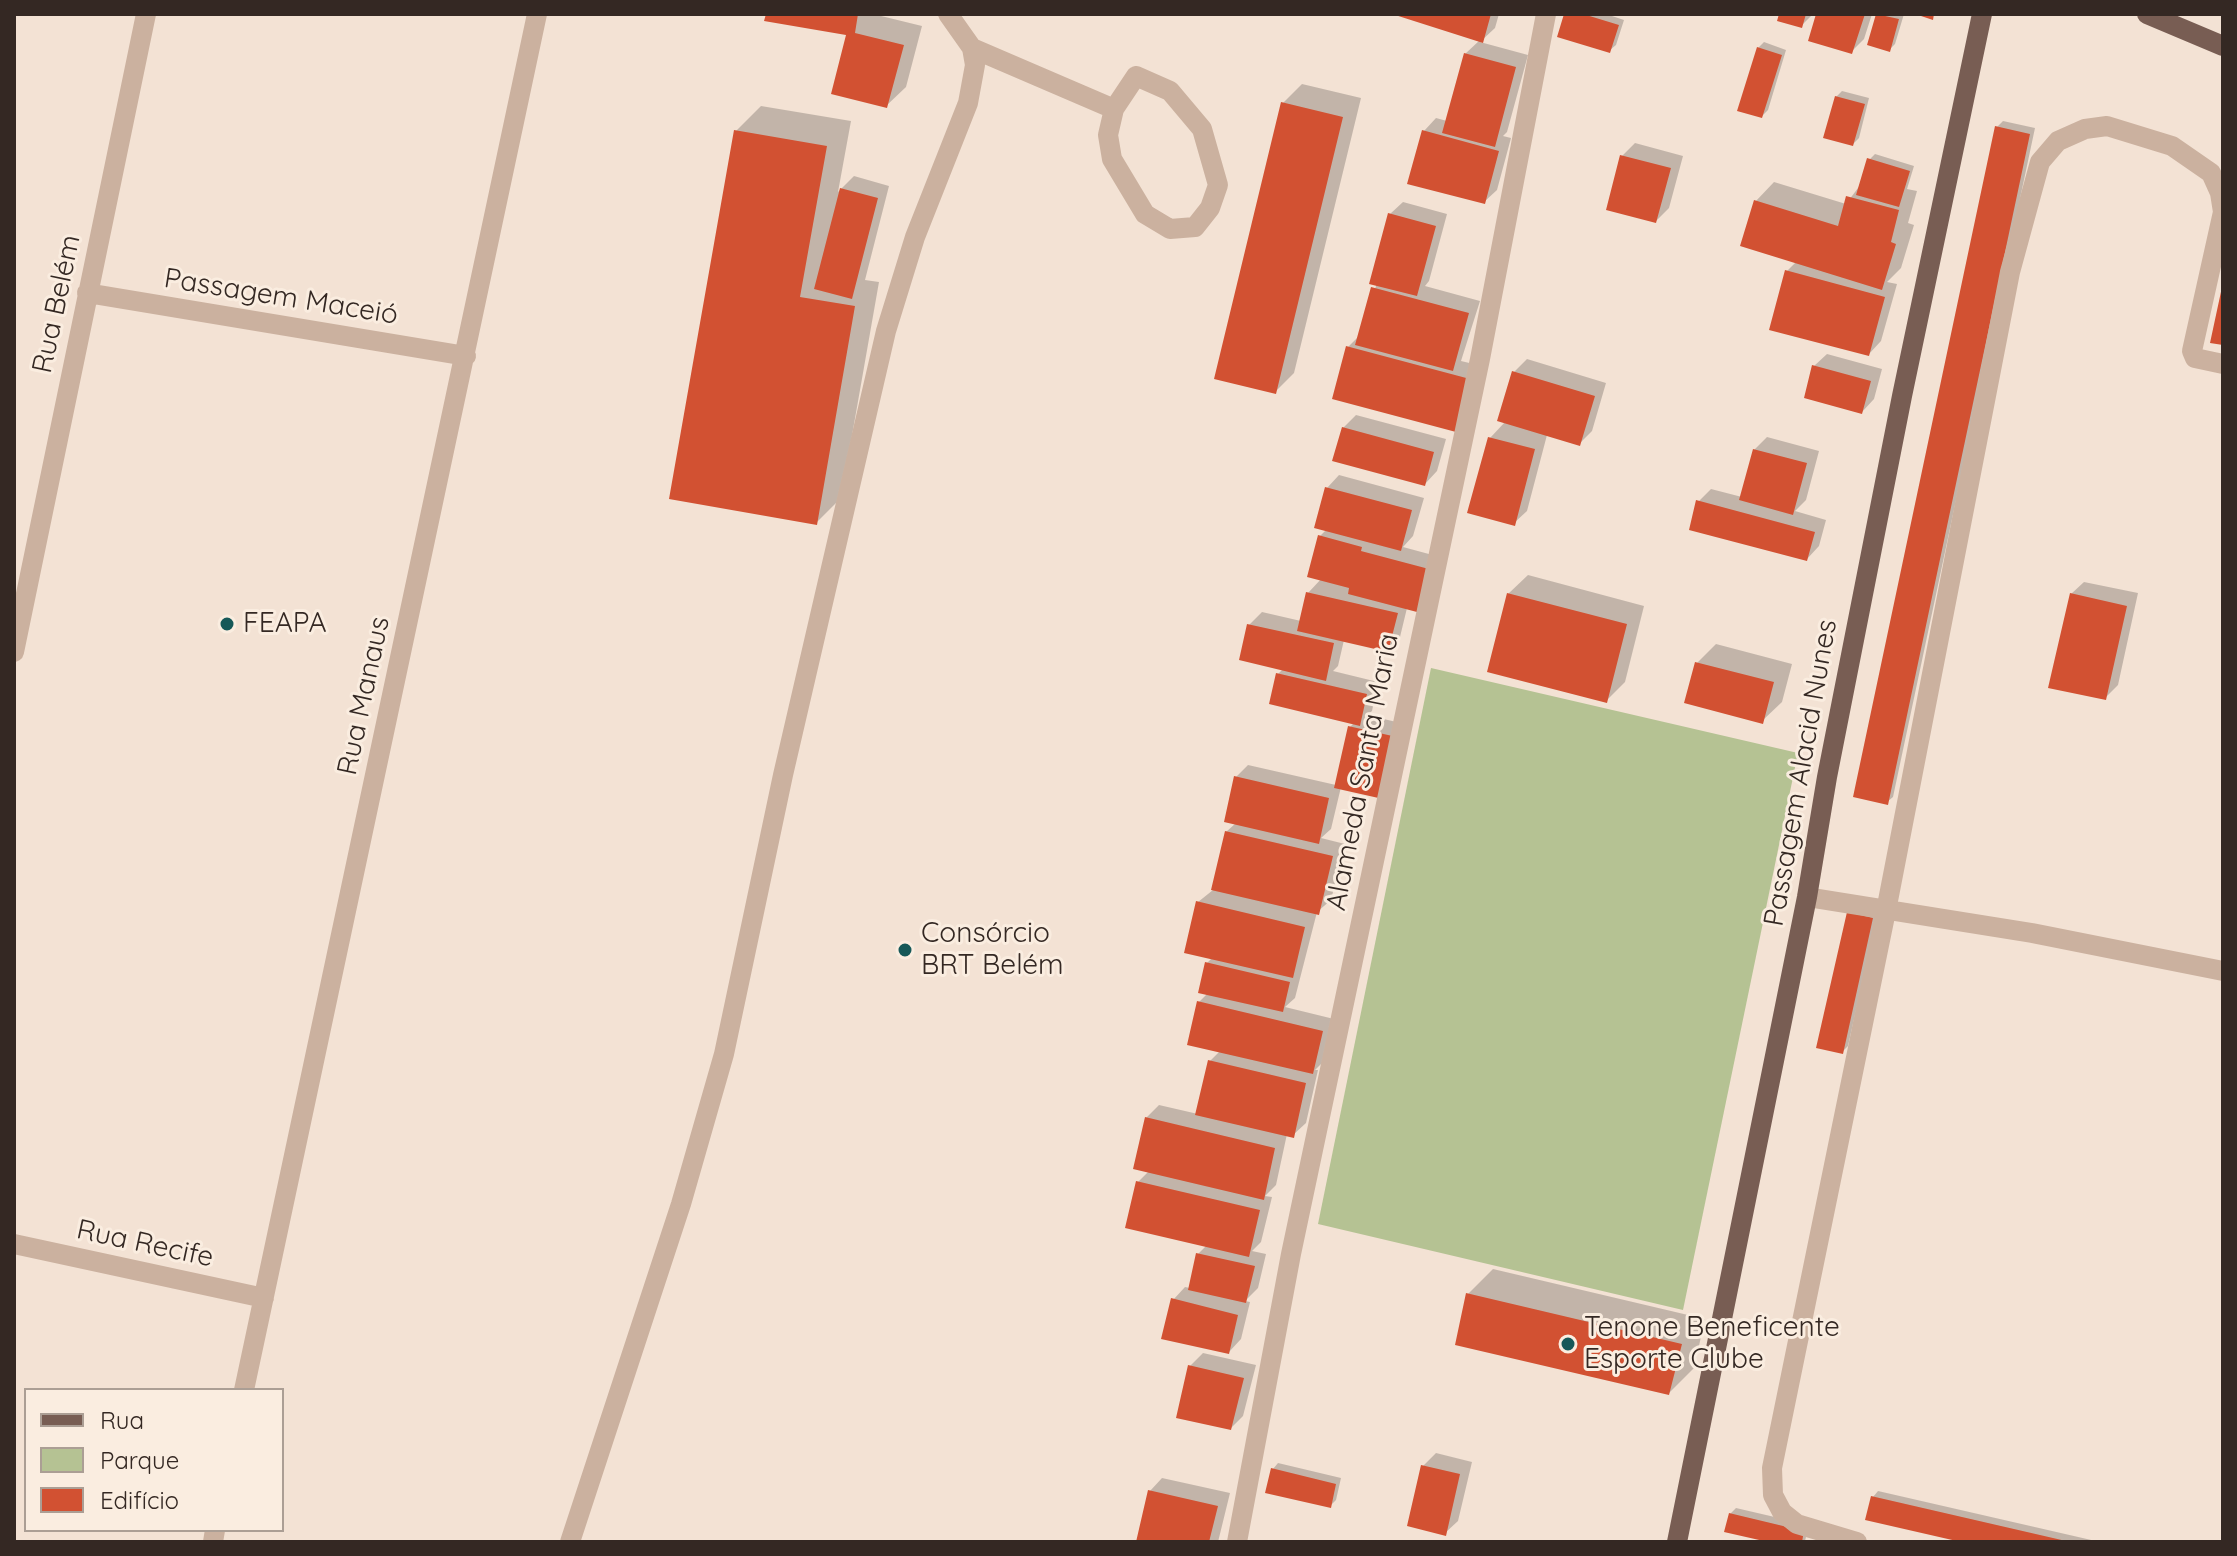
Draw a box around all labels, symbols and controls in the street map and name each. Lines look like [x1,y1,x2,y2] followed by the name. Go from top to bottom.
[26,232,88,376] street label: Rua Belém
[162,262,400,332] street label: Passagem Maceió
[243,607,327,641] place label: FEAPA
[331,614,397,778] street label: Rua Manaus
[218,615,236,633] marker: FEAPA
[1757,617,1845,929] street label: Passagem Alacid Nunes
[1320,631,1406,913] street label: Alameda Santa Maria
[921,917,1064,983] place label: Consórcio BRT Belém
[896,941,914,959] marker: Consórcio BRT Belém
[74,1213,216,1275] street label: Rua Recife
[1584,1311,1840,1377] place label: Tenone Beneficente Esporte Clube
[1559,1335,1577,1353] marker: Tenone Beneficente Esporte Clube
[24,1388,284,1532] legend
[100,1405,144,1435] text: Rua
[100,1445,179,1475] text: Parque
[100,1485,179,1515] text: Edifício

